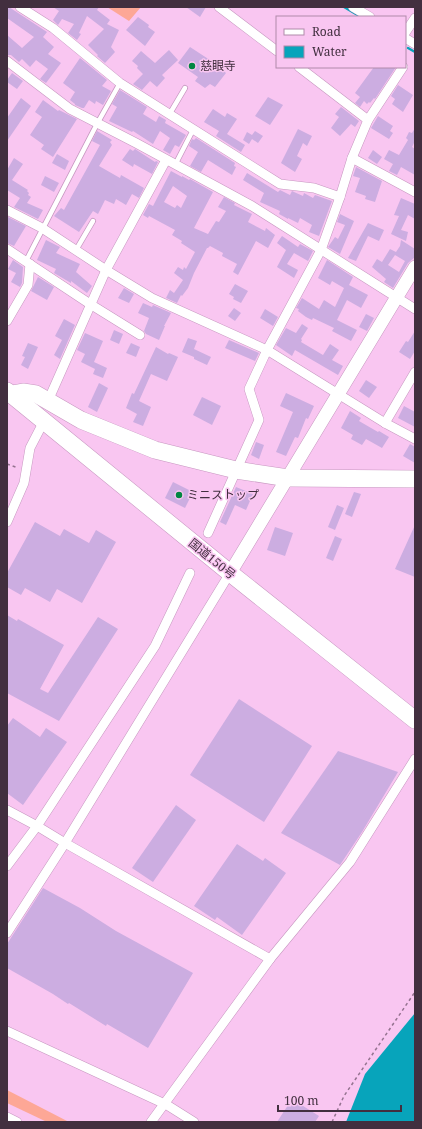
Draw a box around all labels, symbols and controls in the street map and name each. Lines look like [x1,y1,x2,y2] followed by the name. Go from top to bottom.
[276,16,406,68] legend
[312,23,342,40] text: Road
[312,43,347,60] text: Water
[200,57,236,74] place label: 慈眼寺
[187,61,197,71] marker: 慈眼寺
[187,486,259,503] place label: ミニストップ
[174,490,184,500] marker: ミニストップ
[185,534,239,583] street label: 国道150号
[278,1087,401,1113] scale bar
[284,1092,319,1109] text: 100 m

